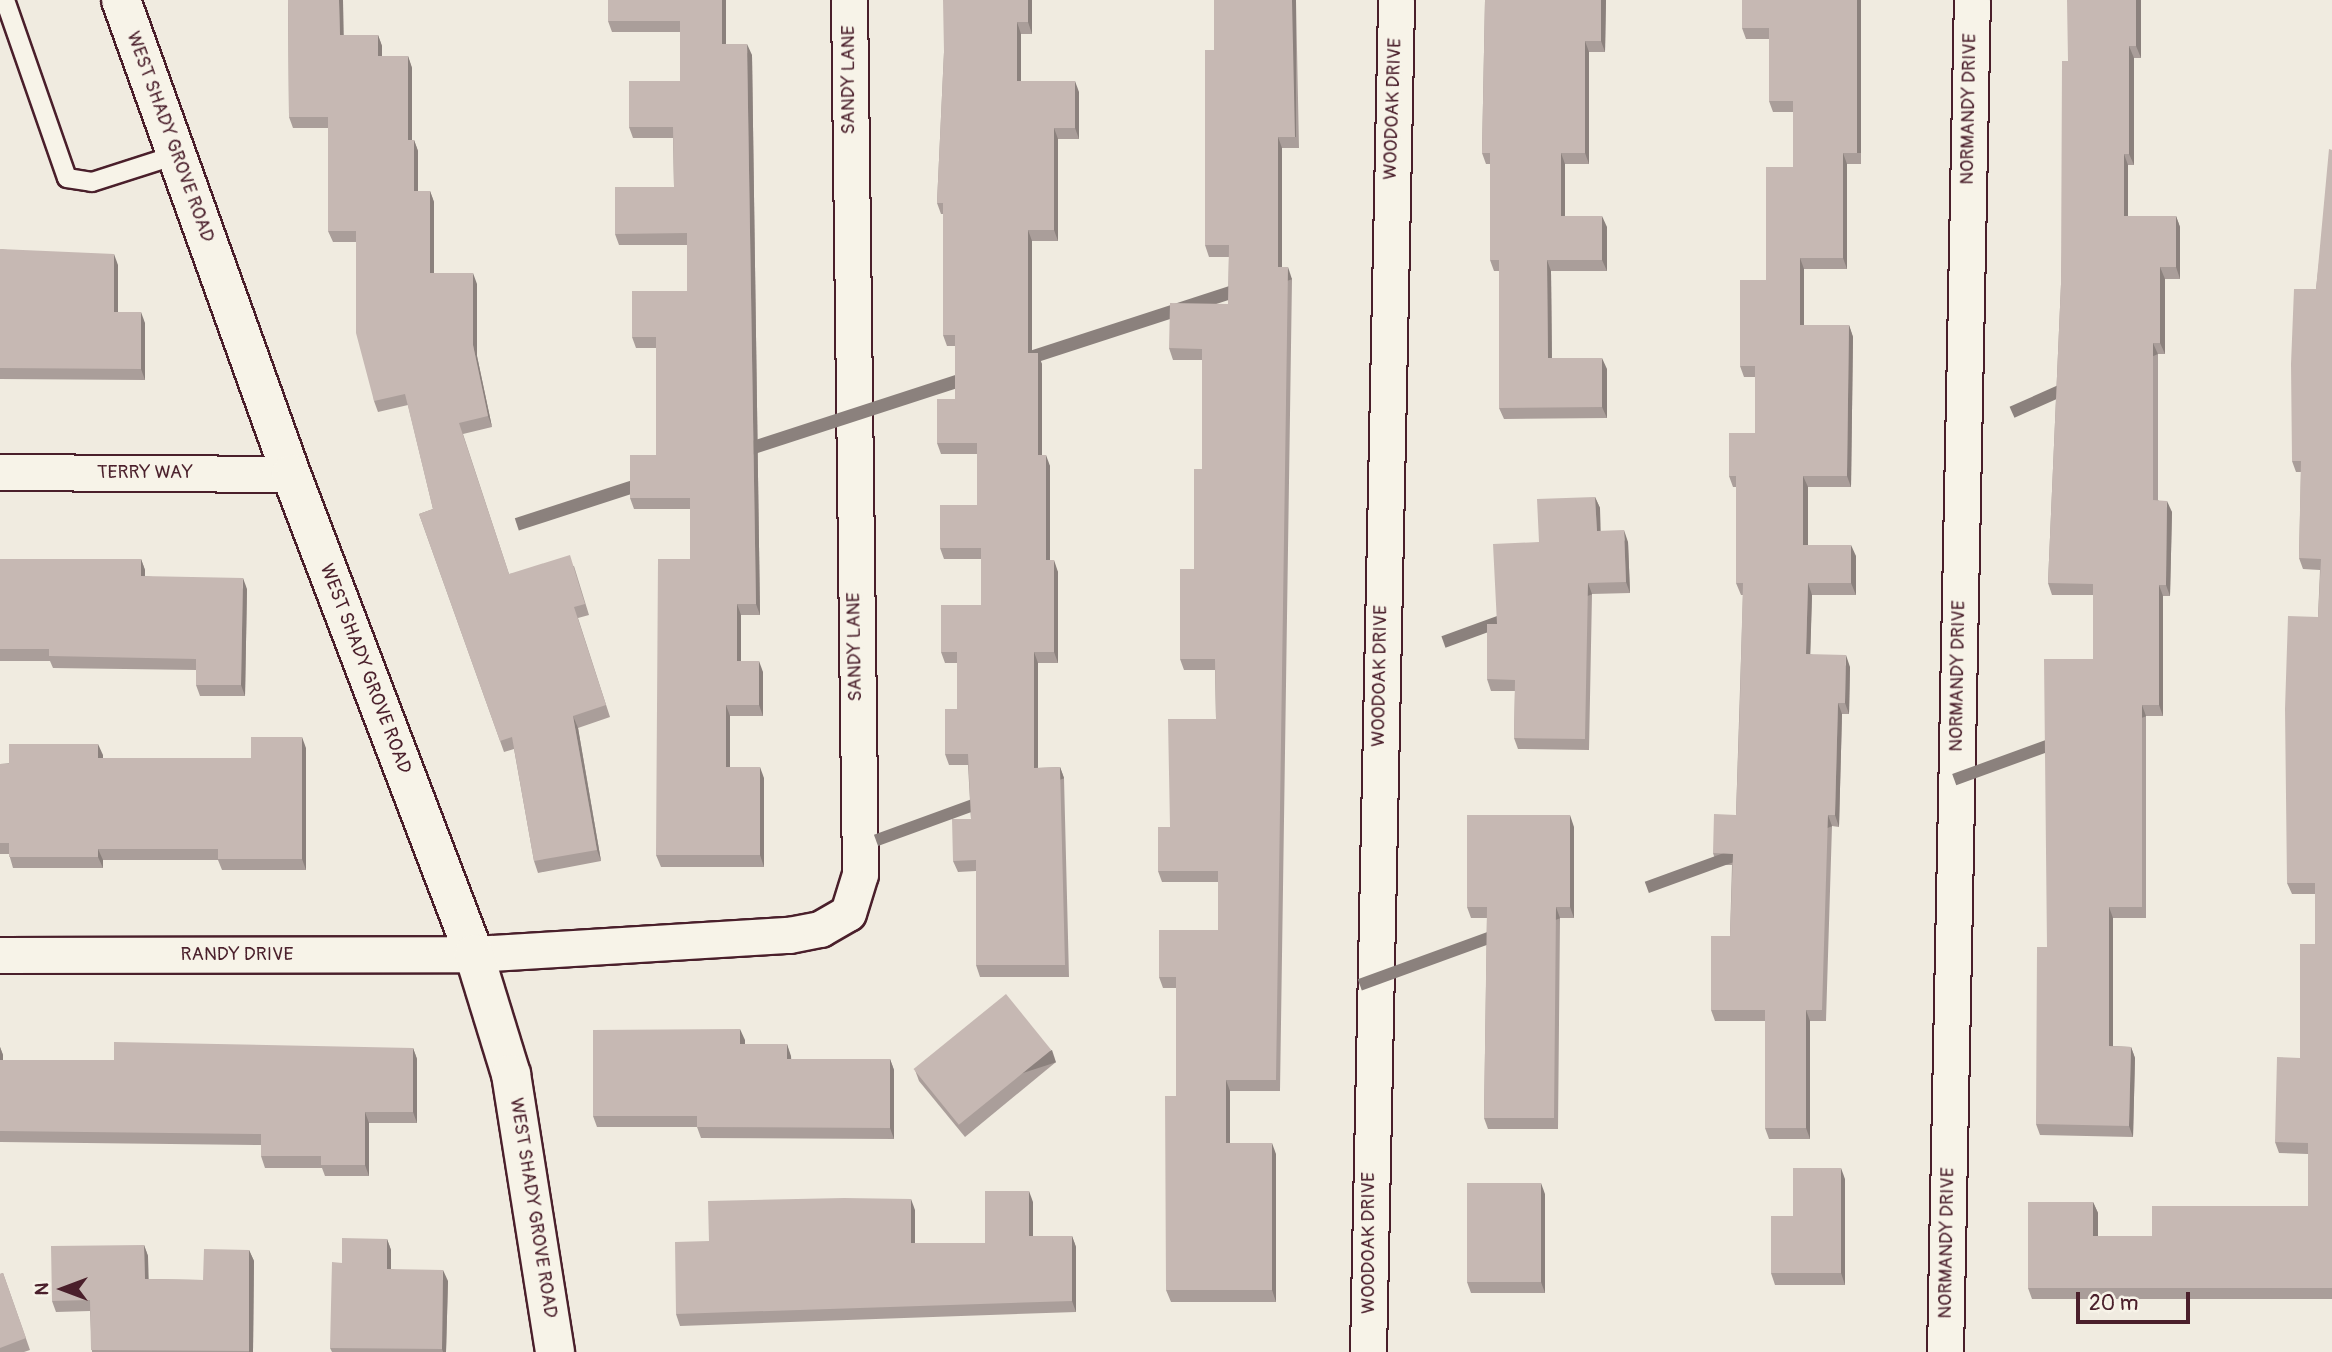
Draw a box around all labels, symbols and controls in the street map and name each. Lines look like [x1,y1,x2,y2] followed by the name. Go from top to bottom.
[838,25,860,135] street label: SANDY LANE
[121,28,219,246] street label: WEST SHADY GROVE ROAD
[1956,33,1982,185] street label: NORMANDY DRIVE
[1379,38,1407,180] street label: WOODOAK DRIVE
[97,462,193,484] street label: TERRY WAY
[314,561,416,777] street label: WEST SHADY GROVE ROAD
[843,592,867,702] street label: SANDY LANE
[1945,600,1971,752] street label: NORMANDY DRIVE
[1367,605,1393,747] street label: WOODOAK DRIVE
[181,944,293,966] street label: RANDY DRIVE
[504,1096,562,1320] street label: WEST SHADY GROVE ROAD
[1934,1167,1960,1319] street label: NORMANDY DRIVE
[1358,1172,1380,1314] street label: WOODOAK DRIVE
[28,1254,98,1324] north arrow
[2080,1278,2194,1322] scale bar
[30,1283,54,1295] text: N
[2089,1290,2138,1317] text: 20 m

